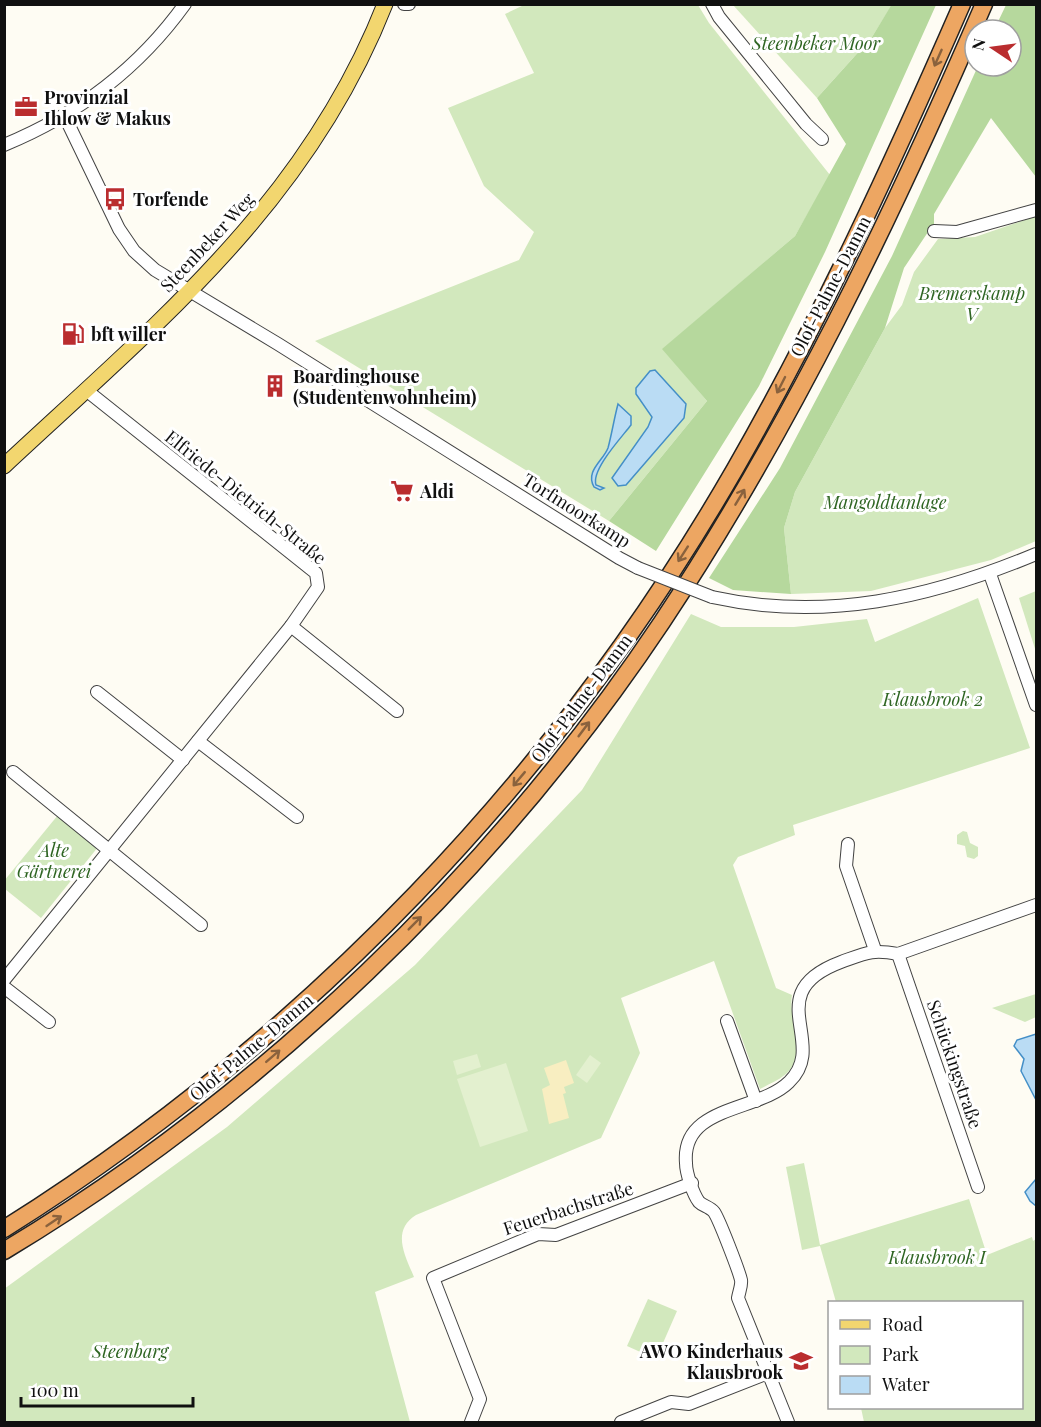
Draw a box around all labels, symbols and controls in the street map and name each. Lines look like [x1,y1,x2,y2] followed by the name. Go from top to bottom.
[963,18,1023,78] north arrow
[751,31,881,55] park label: Steenbeker Moor
[966,36,990,53] text: N
[932,49,943,67] one-way arrow
[44,85,171,130] place label: Provinzial Ihlow & Makus
[13,94,39,120] office icon: Provinzial Ihlow & Makus
[102,186,128,212] bus stop icon: Torfende
[133,187,209,211] place label: Torfende
[155,187,260,297] street label: Steenbeker Weg
[784,212,876,360] street label: Olof-Palme-Damm
[918,281,1025,326] park label: Bremerskamp V
[60,321,86,347] fuel station icon: bft willer
[91,322,167,346] place label: bft willer
[293,364,477,409] place label: Boardinghouse (Studentenwohnheim)
[262,373,288,399] building icon: Boardinghouse (Studentenwohnheim)
[775,376,787,393] one-way arrow
[160,424,332,570] street label: Elfriede-Dietrich-Straße
[519,467,635,553] street label: Torfmoorkamp
[389,478,415,504] supermarket icon: Aldi
[419,479,454,503] place label: Aldi
[735,489,747,506] one-way arrow
[823,490,947,514] park label: Mangoldtanlage
[677,545,689,561] one-way arrow
[525,629,637,767] street label: Olof-Palme-Damm
[882,687,983,711] park label: Klausbrook 2
[578,721,591,737] one-way arrow
[512,771,526,786] one-way arrow
[17,838,92,883] park label: Alte Gärtnerei
[408,915,422,930] one-way arrow
[184,988,318,1106] street label: Olof-Palme-Damm
[922,997,988,1131] street label: Schückingstraße
[265,1049,280,1063] one-way arrow
[500,1176,636,1240] street label: Feuerbachstraße
[46,1214,63,1227] one-way arrow
[887,1245,988,1269] park label: Klausbrook I
[828,1301,1023,1409] legend
[882,1312,923,1336] text: Road
[91,1339,170,1363] park label: Steenbarg
[639,1339,783,1384] place label: AWO Kinderhaus Klausbrook
[882,1342,919,1366] text: Park
[788,1348,814,1374] school or university icon: AWO Kinderhaus Klausbrook
[21,1370,194,1408] scale bar
[881,1372,930,1396] text: Water
[30,1378,79,1402] text: 100 m

